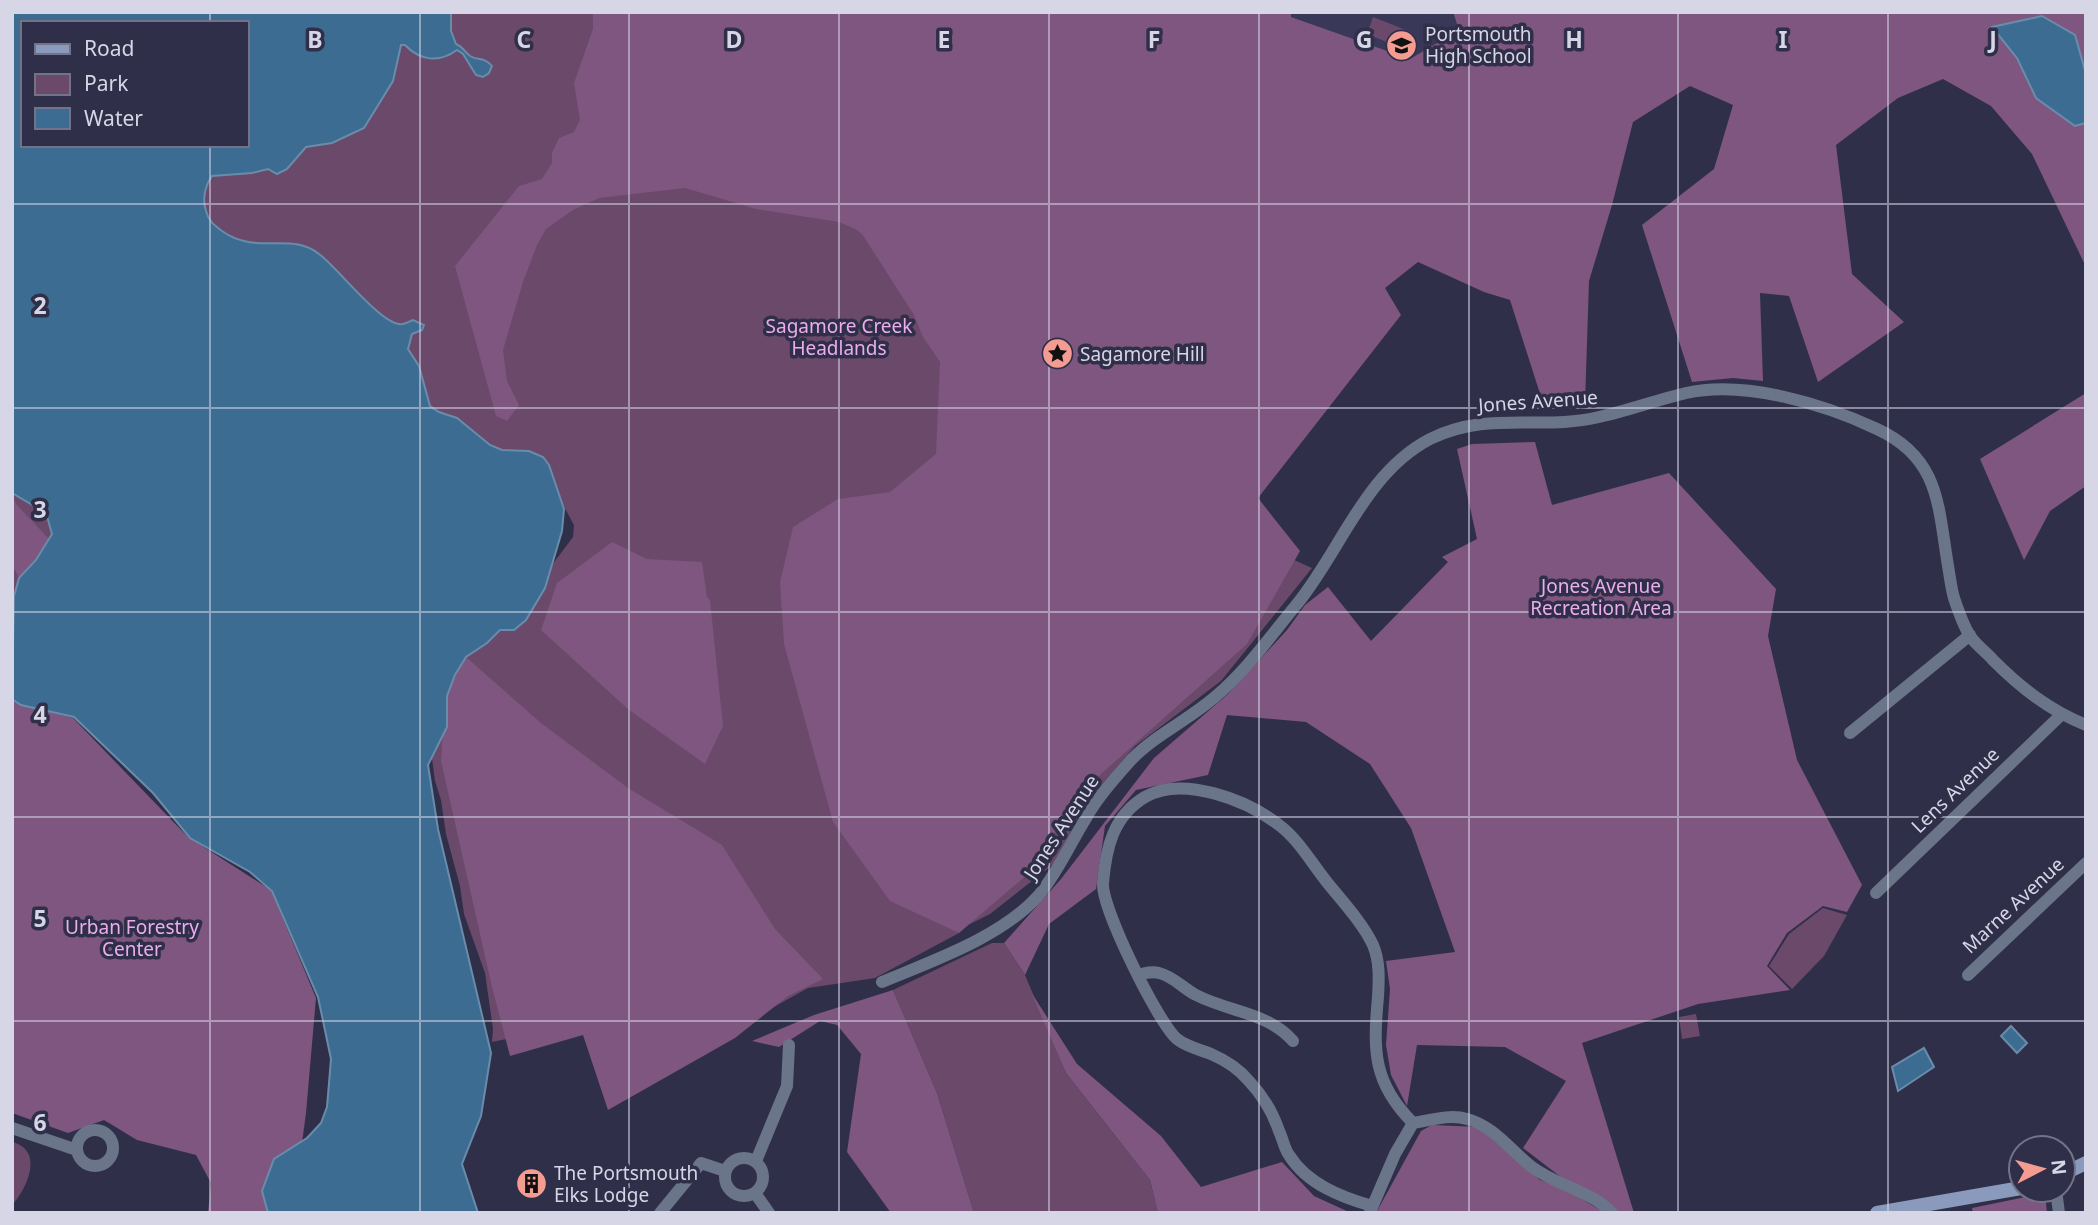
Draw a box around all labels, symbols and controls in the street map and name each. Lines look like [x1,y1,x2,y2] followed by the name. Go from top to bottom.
[21,21,248,147] legend
[1425,21,1532,69] place label: Portsmouth High School
[307,23,323,55] text: B
[517,23,532,55] text: C
[726,23,742,55] text: D
[938,23,950,55] text: E
[1148,23,1160,55] text: F
[1356,23,1372,55] text: G
[1565,23,1583,55] text: H
[1779,23,1788,55] text: I
[1987,23,1997,55] text: J
[1385,28,1419,62] school or university icon: Portsmouth High School
[84,34,134,62] text: Road
[84,69,129,97] text: Park
[84,104,143,132] text: Water
[33,289,47,321] text: 2
[766,313,912,361] park label: Sagamore Creek Headlands
[1040,337,1074,371] place icon: Sagamore Hill
[1080,341,1205,367] place label: Sagamore Hill
[1475,384,1599,418] street label: Jones Avenue
[33,493,47,525] text: 3
[1530,573,1672,621] park label: Jones Avenue Recreation Area
[33,698,47,730] text: 4
[1905,741,2005,839] street label: Lens Avenue
[1016,770,1105,886] street label: Jones Avenue
[1957,851,2069,959] street label: Marne Avenue
[33,902,47,934] text: 5
[65,914,199,962] park label: Urban Forestry Center
[33,1106,47,1138] text: 6
[2007,1134,2077,1204] north arrow
[2045,1158,2073,1176] text: N
[554,1160,698,1208] place label: The Portsmouth Elks Lodge
[514,1167,548,1201] building icon: The Portsmouth Elks Lodge

